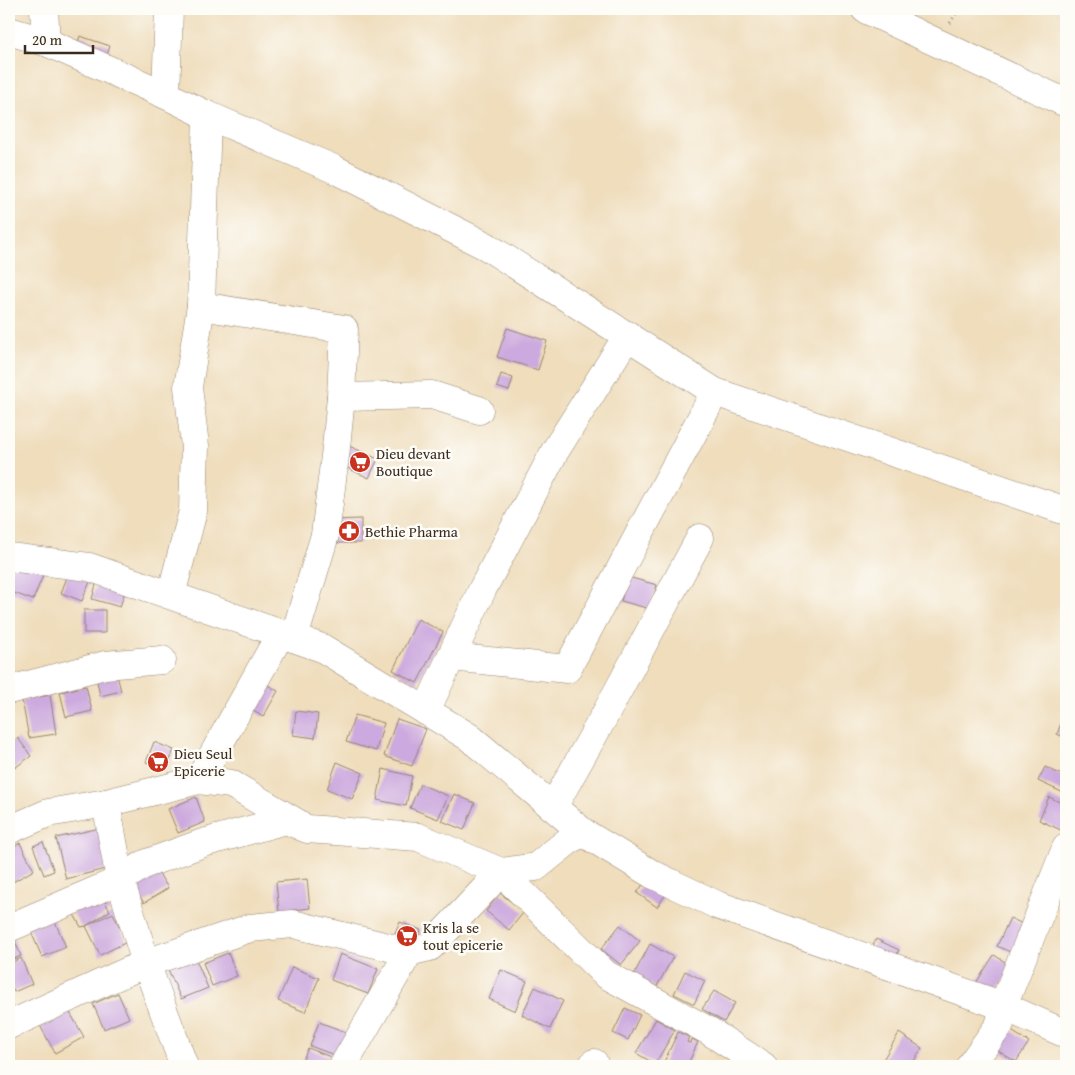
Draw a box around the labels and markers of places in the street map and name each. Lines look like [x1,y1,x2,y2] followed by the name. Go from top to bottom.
[376,443,452,481] place label: Dieu devant Boutique
[348,450,372,474] supermarket icon: Dieu devant Boutique
[337,519,361,543] pharmacy icon: Bethie Pharma
[365,521,458,542] place label: Bethie Pharma
[174,743,232,781] place label: Dieu Seul Epicerie
[146,750,170,774] supermarket icon: Dieu Seul Epicerie
[423,917,503,955] place label: Kris la se tout epicerie
[395,924,419,948] supermarket icon: Kris la se tout epicerie

